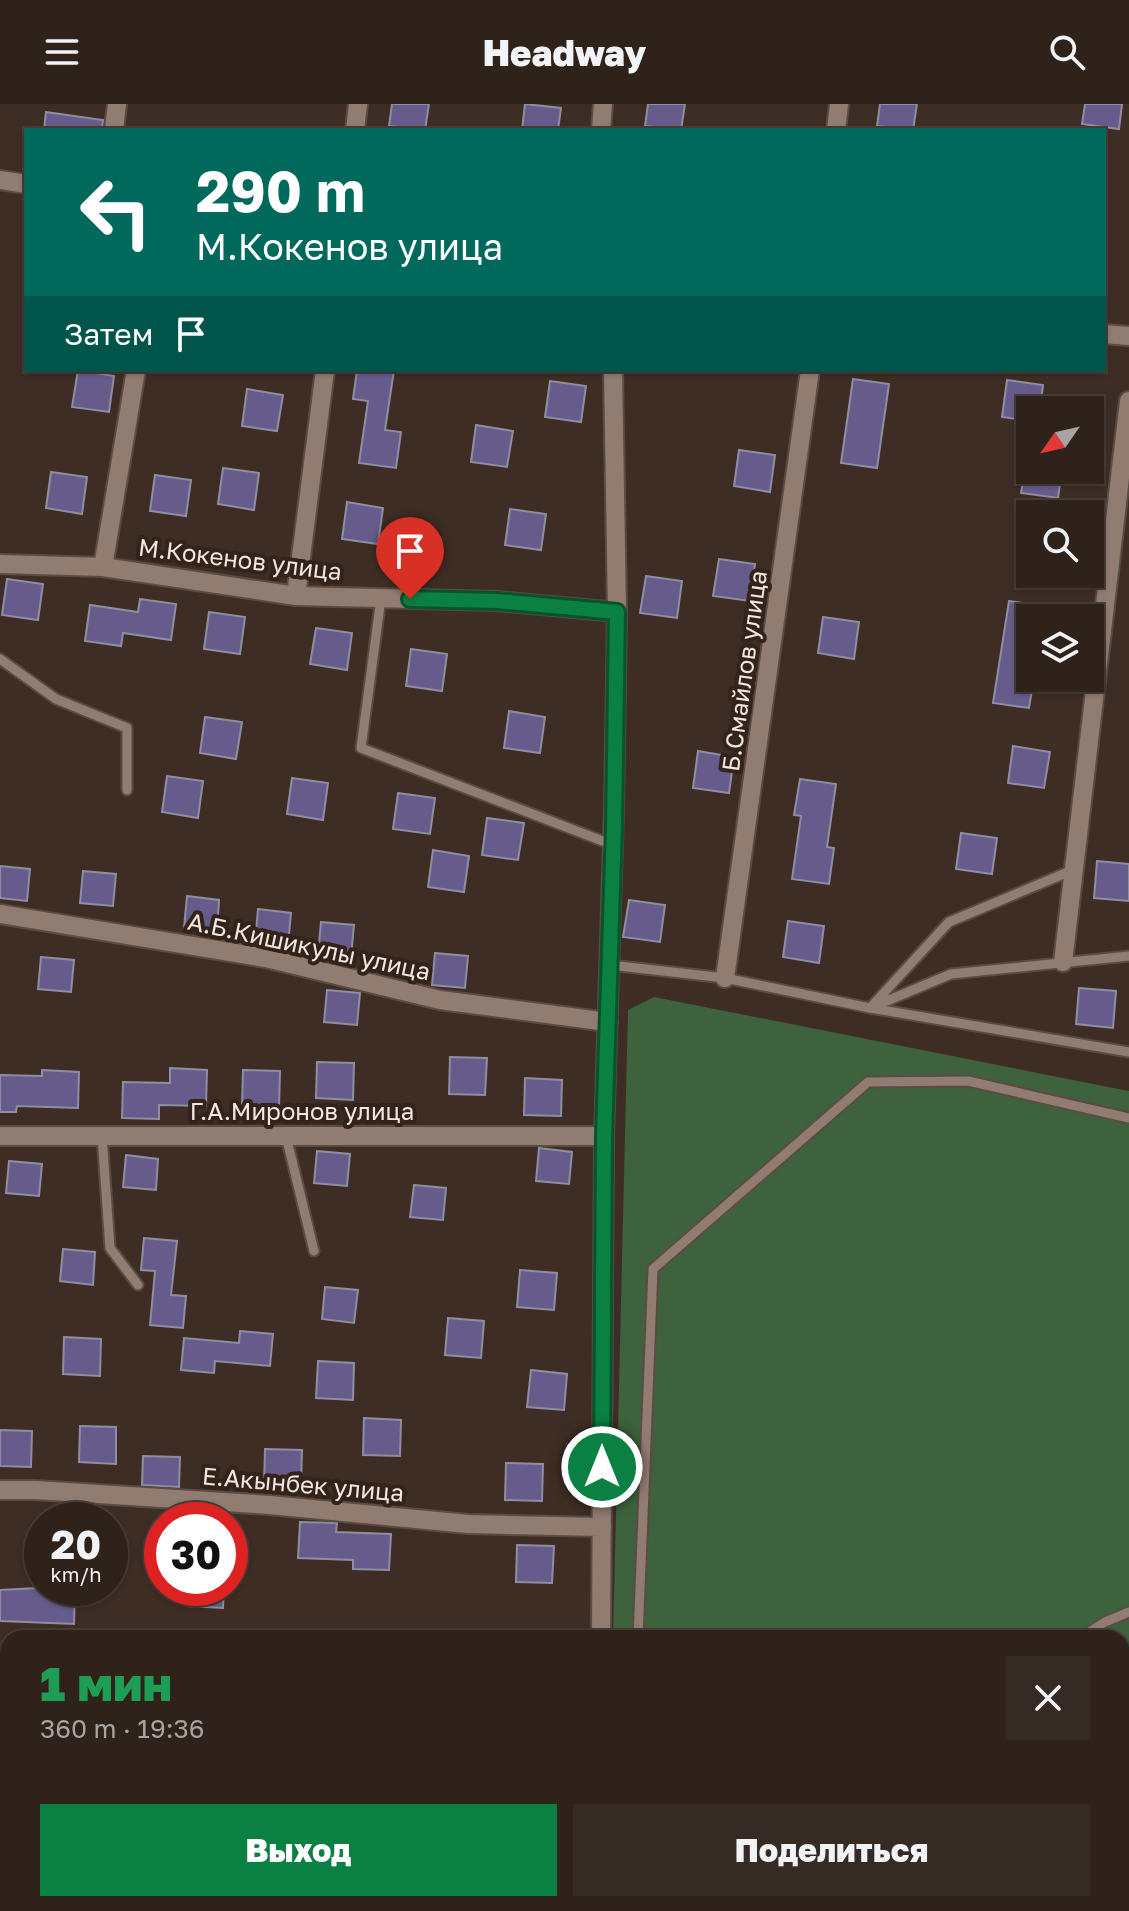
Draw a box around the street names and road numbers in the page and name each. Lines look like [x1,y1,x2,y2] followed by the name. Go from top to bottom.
[137,532,344,585] street label: М.Кокенов улица
[715,568,772,773] street label: Б.Смайлов улица
[185,906,433,985] street label: А.Б.Кишикулы улица
[190,1096,414,1125] street label: Г.А.Миронов улица
[201,1460,405,1507] street label: Е.Акынбек улица

